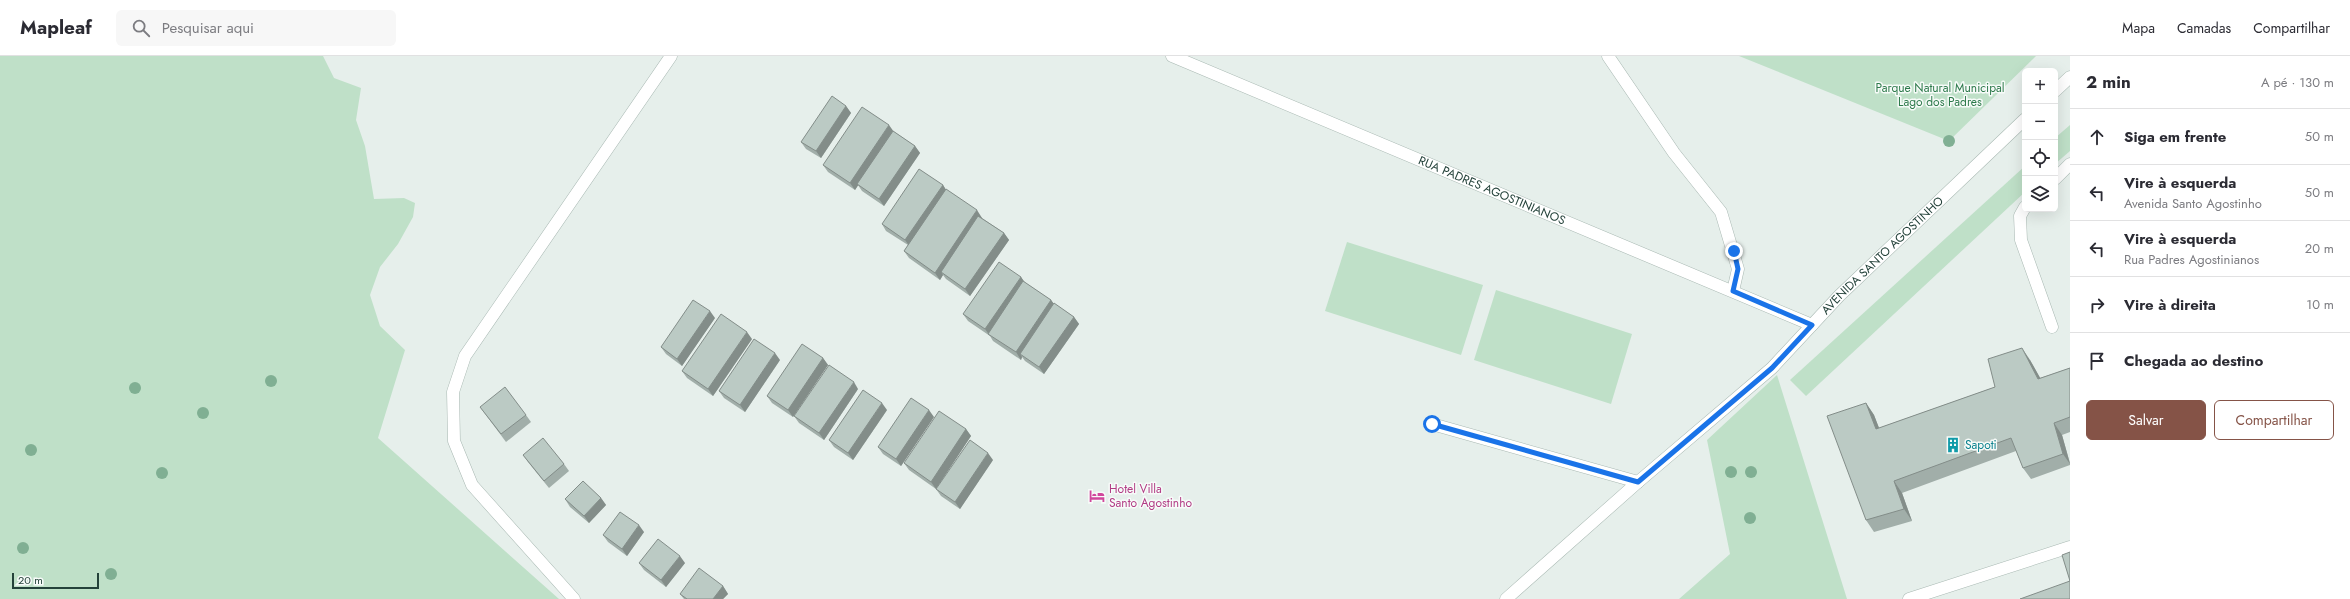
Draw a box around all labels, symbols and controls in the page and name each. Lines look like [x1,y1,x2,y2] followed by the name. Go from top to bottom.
[116,10,396,46] search box
[20,14,92,41] text: Mapleaf
[130,17,152,39] icon: search
[162,17,254,39] text: Pesquisar aqui
[2122,18,2155,38] text: Mapa
[2177,18,2231,38] text: Camadas
[2253,18,2330,38] text: Compartilhar
[2022,68,2058,212] map controls
[2022,68,2058,104] button: +
[2086,70,2131,94] text: 2 min
[2261,73,2334,92] text: A pé · 130 m
[1875,79,2005,111] park label: Parque Natural Municipal Lago dos Padres
[2022,104,2058,140] button: −
[2086,126,2108,148] icon: ahead
[2124,126,2226,148] text: Siga em frente
[2305,127,2334,146] text: 50 m
[2022,140,2058,176] button: locate
[1415,152,1569,230] street label: RUA PADRES AGOSTINIANOS
[2124,172,2236,194] text: Vire à esquerda
[2022,176,2058,212] button: layers
[2086,182,2108,204] icon: left
[2305,183,2334,202] text: 50 m
[1817,192,1947,319] street label: AVENIDA SANTO AGOSTINHO
[2124,194,2262,213] text: Avenida Santo Agostinho
[2124,228,2236,250] text: Vire à esquerda
[2086,238,2108,260] icon: left
[2305,239,2334,258] text: 20 m
[1725,242,1743,260] route end
[2124,250,2259,269] text: Rua Padres Agostinianos
[2086,294,2108,316] icon: right
[2124,294,2216,316] text: Vire à direita
[2306,295,2334,314] text: 10 m
[2086,350,2108,372] icon: arrive
[2124,350,2263,372] text: Chegada ao destino
[2086,400,2206,440] button: Salvar
[2214,400,2334,440] button: Compartilhar
[1423,415,1441,433] route start
[1944,436,1962,454] building icon: Sapoti
[1965,436,1997,454] place label: Sapoti
[1109,480,1192,512] place label: Hotel Villa Santo Agostinho
[1088,487,1106,505] hotel icon: Hotel Villa Santo Agostinho
[12,571,99,590] scale bar
[18,572,43,588] text: 20 m

